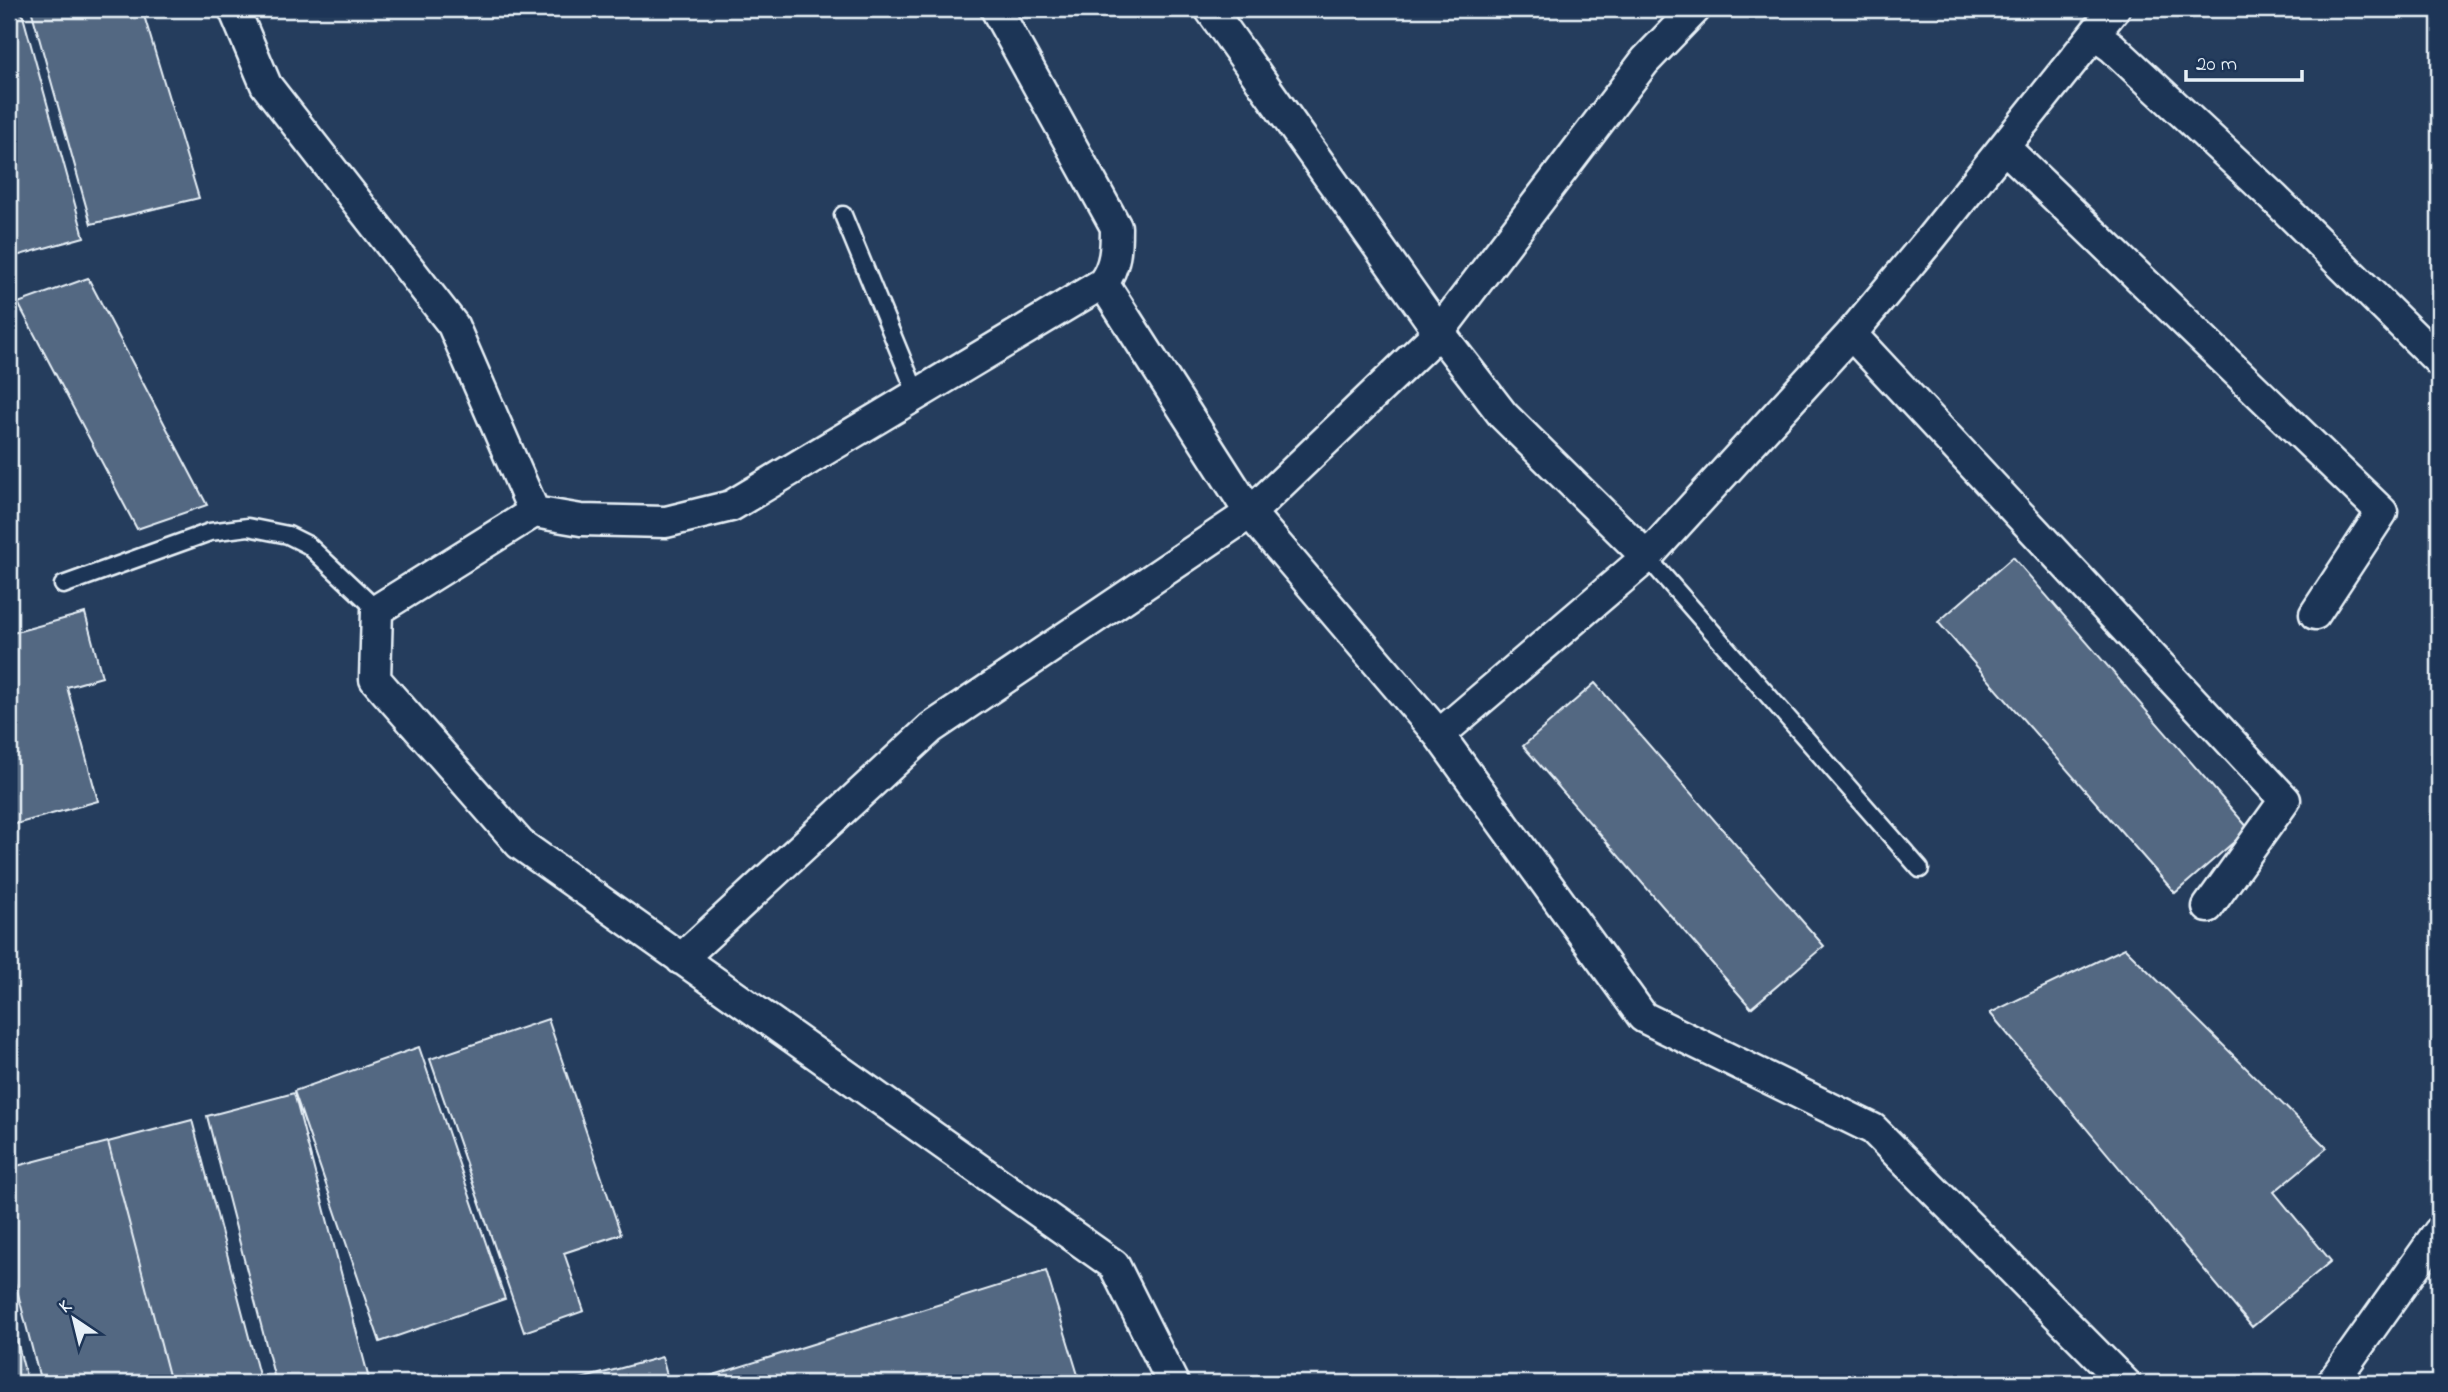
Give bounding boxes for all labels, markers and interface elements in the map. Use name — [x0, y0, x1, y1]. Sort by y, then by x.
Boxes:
scale bar — [2186, 38, 2301, 82]
text: 20 m — [2196, 50, 2237, 80]
north arrow — [38, 1284, 108, 1354]
text: K — [54, 1293, 78, 1321]

